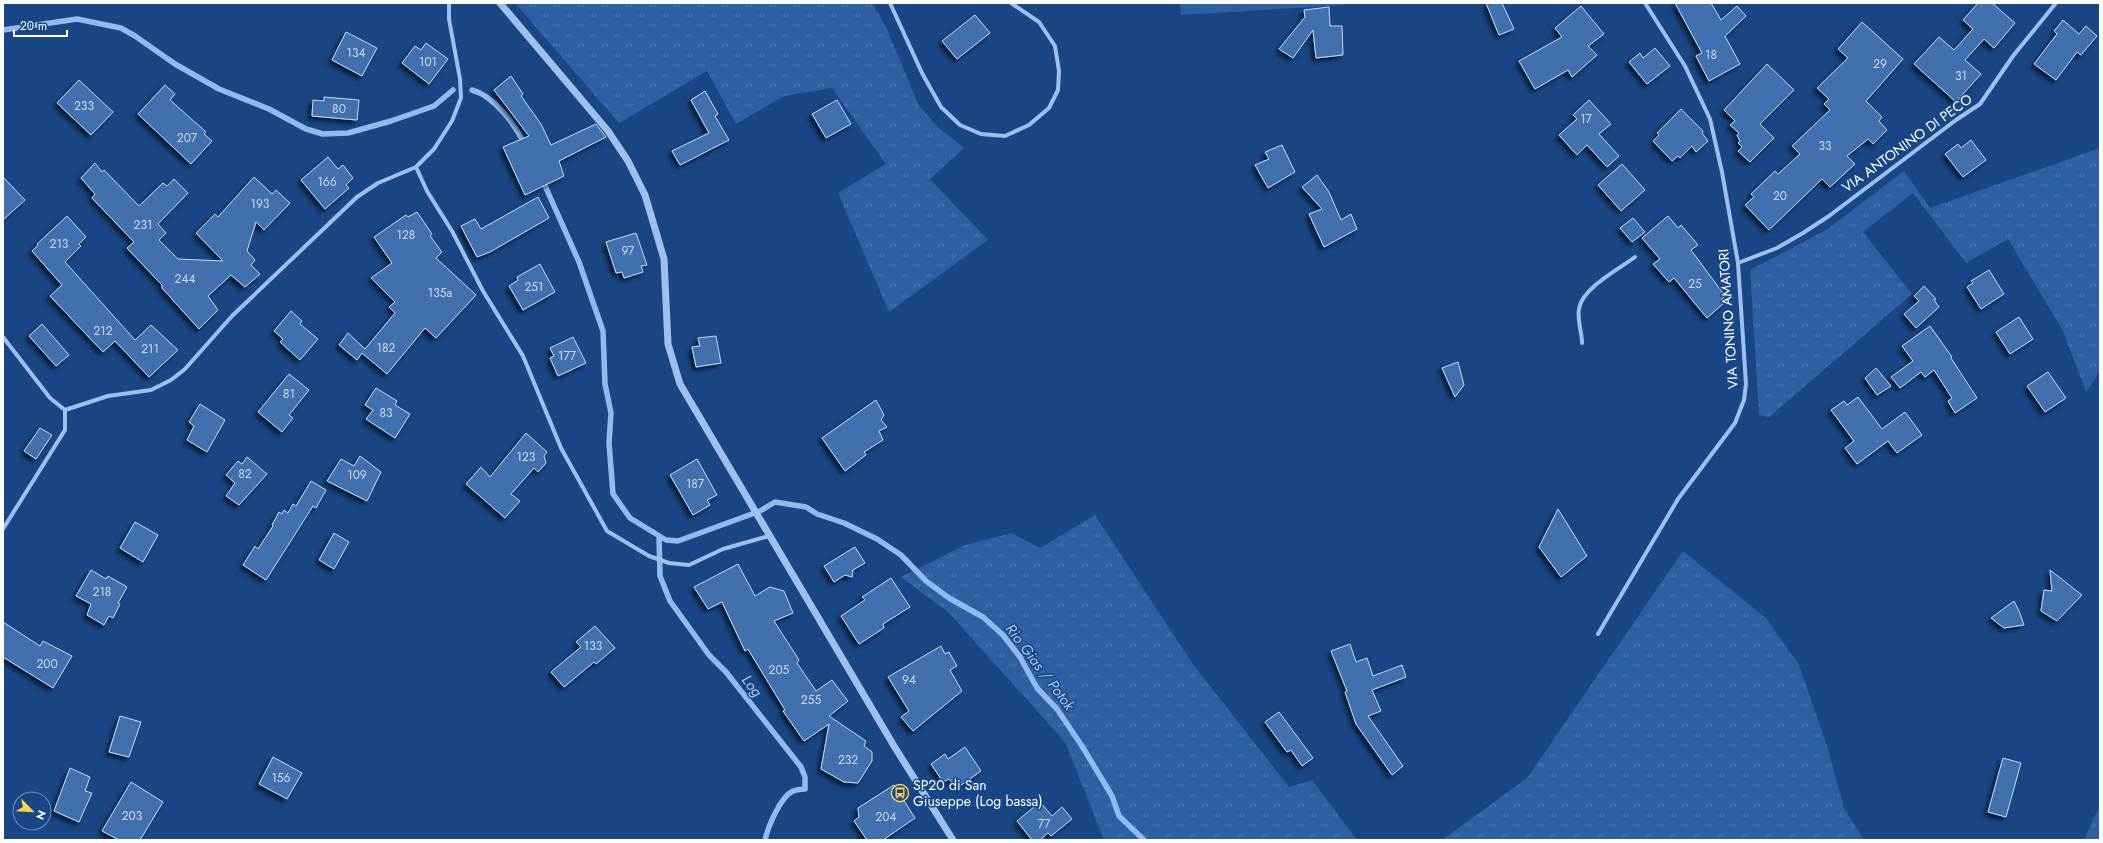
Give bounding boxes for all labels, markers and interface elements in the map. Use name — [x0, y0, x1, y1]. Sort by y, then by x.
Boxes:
scale bar — [14, 12, 67, 38]
text: 20 m — [20, 17, 47, 35]
house number: 134 — [347, 44, 365, 62]
house number: 18 — [1705, 46, 1717, 64]
house number: 101 — [419, 53, 437, 71]
house number: 29 — [1873, 55, 1887, 73]
house number: 31 — [1955, 67, 1967, 85]
street label: VIA ANTONINO DI PECO — [1838, 89, 1976, 197]
house number: 233 — [74, 97, 94, 115]
house number: 80 — [332, 100, 346, 118]
house number: 17 — [1580, 110, 1593, 128]
house number: 207 — [177, 129, 198, 147]
house number: 33 — [1818, 137, 1832, 155]
house number: 166 — [317, 173, 337, 191]
house number: 20 — [1773, 187, 1787, 205]
house number: 193 — [251, 195, 270, 213]
house number: 231 — [134, 216, 152, 234]
house number: 128 — [397, 226, 415, 244]
house number: 213 — [50, 235, 69, 253]
house number: 97 — [622, 242, 635, 260]
street label: VIA TONINO AMATORI — [1713, 248, 1743, 390]
house number: 244 — [175, 270, 195, 288]
house number: 25 — [1688, 275, 1702, 293]
house number: 251 — [525, 278, 544, 296]
house number: 135a — [428, 284, 452, 302]
house number: 212 — [93, 322, 113, 340]
house number: 182 — [377, 339, 396, 357]
house number: 211 — [141, 340, 159, 358]
house number: 177 — [558, 347, 577, 365]
house number: 81 — [283, 385, 295, 403]
house number: 83 — [379, 404, 393, 422]
house number: 123 — [517, 448, 536, 466]
house number: 82 — [238, 465, 252, 483]
house number: 109 — [347, 466, 367, 484]
house number: 187 — [686, 475, 705, 493]
house number: 218 — [93, 583, 111, 601]
water label: Rio Gias / Potok — [1000, 619, 1080, 715]
house number: 133 — [584, 637, 603, 655]
house number: 200 — [36, 655, 58, 673]
house number: 205 — [769, 661, 790, 679]
water label: Log — [736, 670, 768, 702]
house number: 94 — [902, 671, 916, 689]
house number: 255 — [801, 691, 821, 709]
house number: 232 — [838, 751, 858, 769]
house number: 156 — [271, 769, 291, 787]
place label: SP20 di San Giuseppe (Log bassa) — [913, 775, 1043, 811]
bus stop icon: SP20 di San Giuseppe (Log bassa) — [890, 783, 910, 803]
north arrow — [12, 791, 52, 831]
house number: 203 — [122, 807, 143, 825]
text: N — [32, 808, 50, 822]
house number: 204 — [875, 808, 897, 826]
house number: 77 — [1038, 815, 1051, 833]

